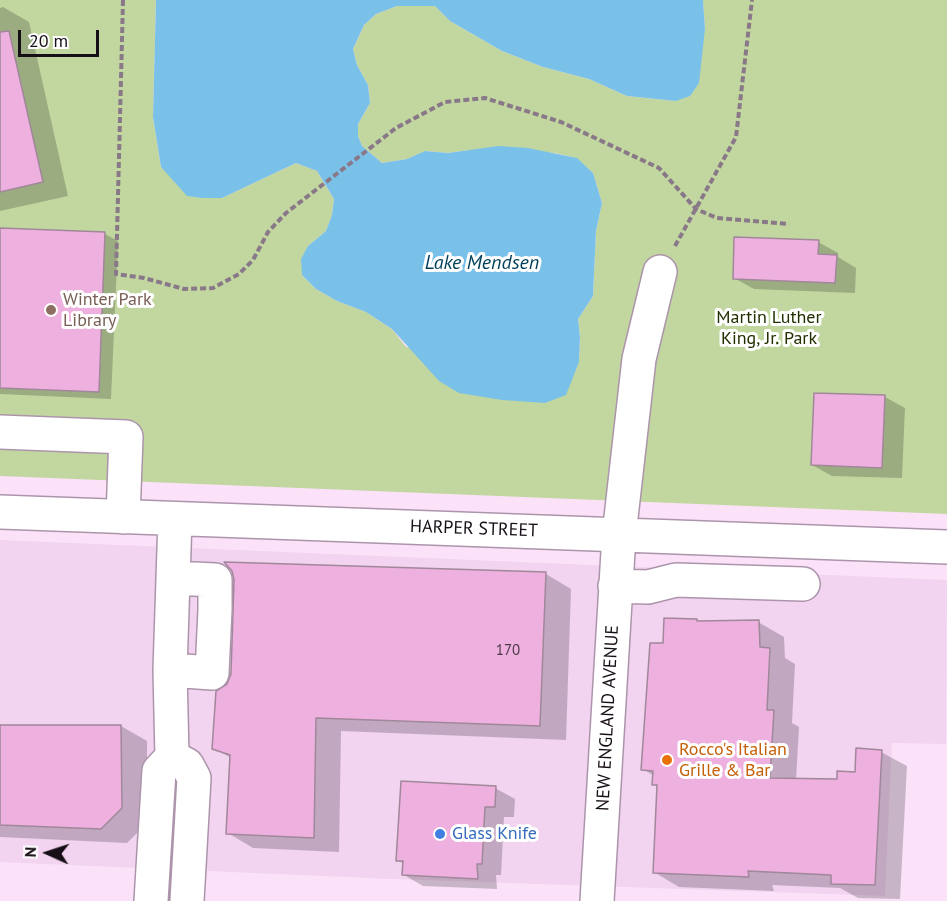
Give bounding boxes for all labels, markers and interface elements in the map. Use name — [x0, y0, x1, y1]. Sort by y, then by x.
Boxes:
scale bar — [21, 18, 102, 56]
text: 20 m — [29, 29, 68, 52]
water label: Lake Mendsen — [425, 251, 539, 275]
place label: Winter Park Library — [63, 289, 152, 332]
marker: Winter Park Library — [44, 303, 58, 317]
park label: Martin Luther King, Jr. Park — [716, 307, 822, 350]
street label: HARPER STREET — [410, 516, 538, 542]
street label: NEW ENGLAND AVENUE — [592, 625, 624, 811]
house number: 170 — [496, 642, 520, 660]
place label: Rocco's Italian Grille & Bar — [679, 739, 787, 782]
marker: Rocco's Italian Grille & Bar — [660, 753, 674, 767]
north arrow — [18, 823, 78, 883]
place label: Glass Knife — [452, 823, 537, 845]
marker: Glass Knife — [433, 827, 447, 841]
text: N — [20, 846, 40, 858]

